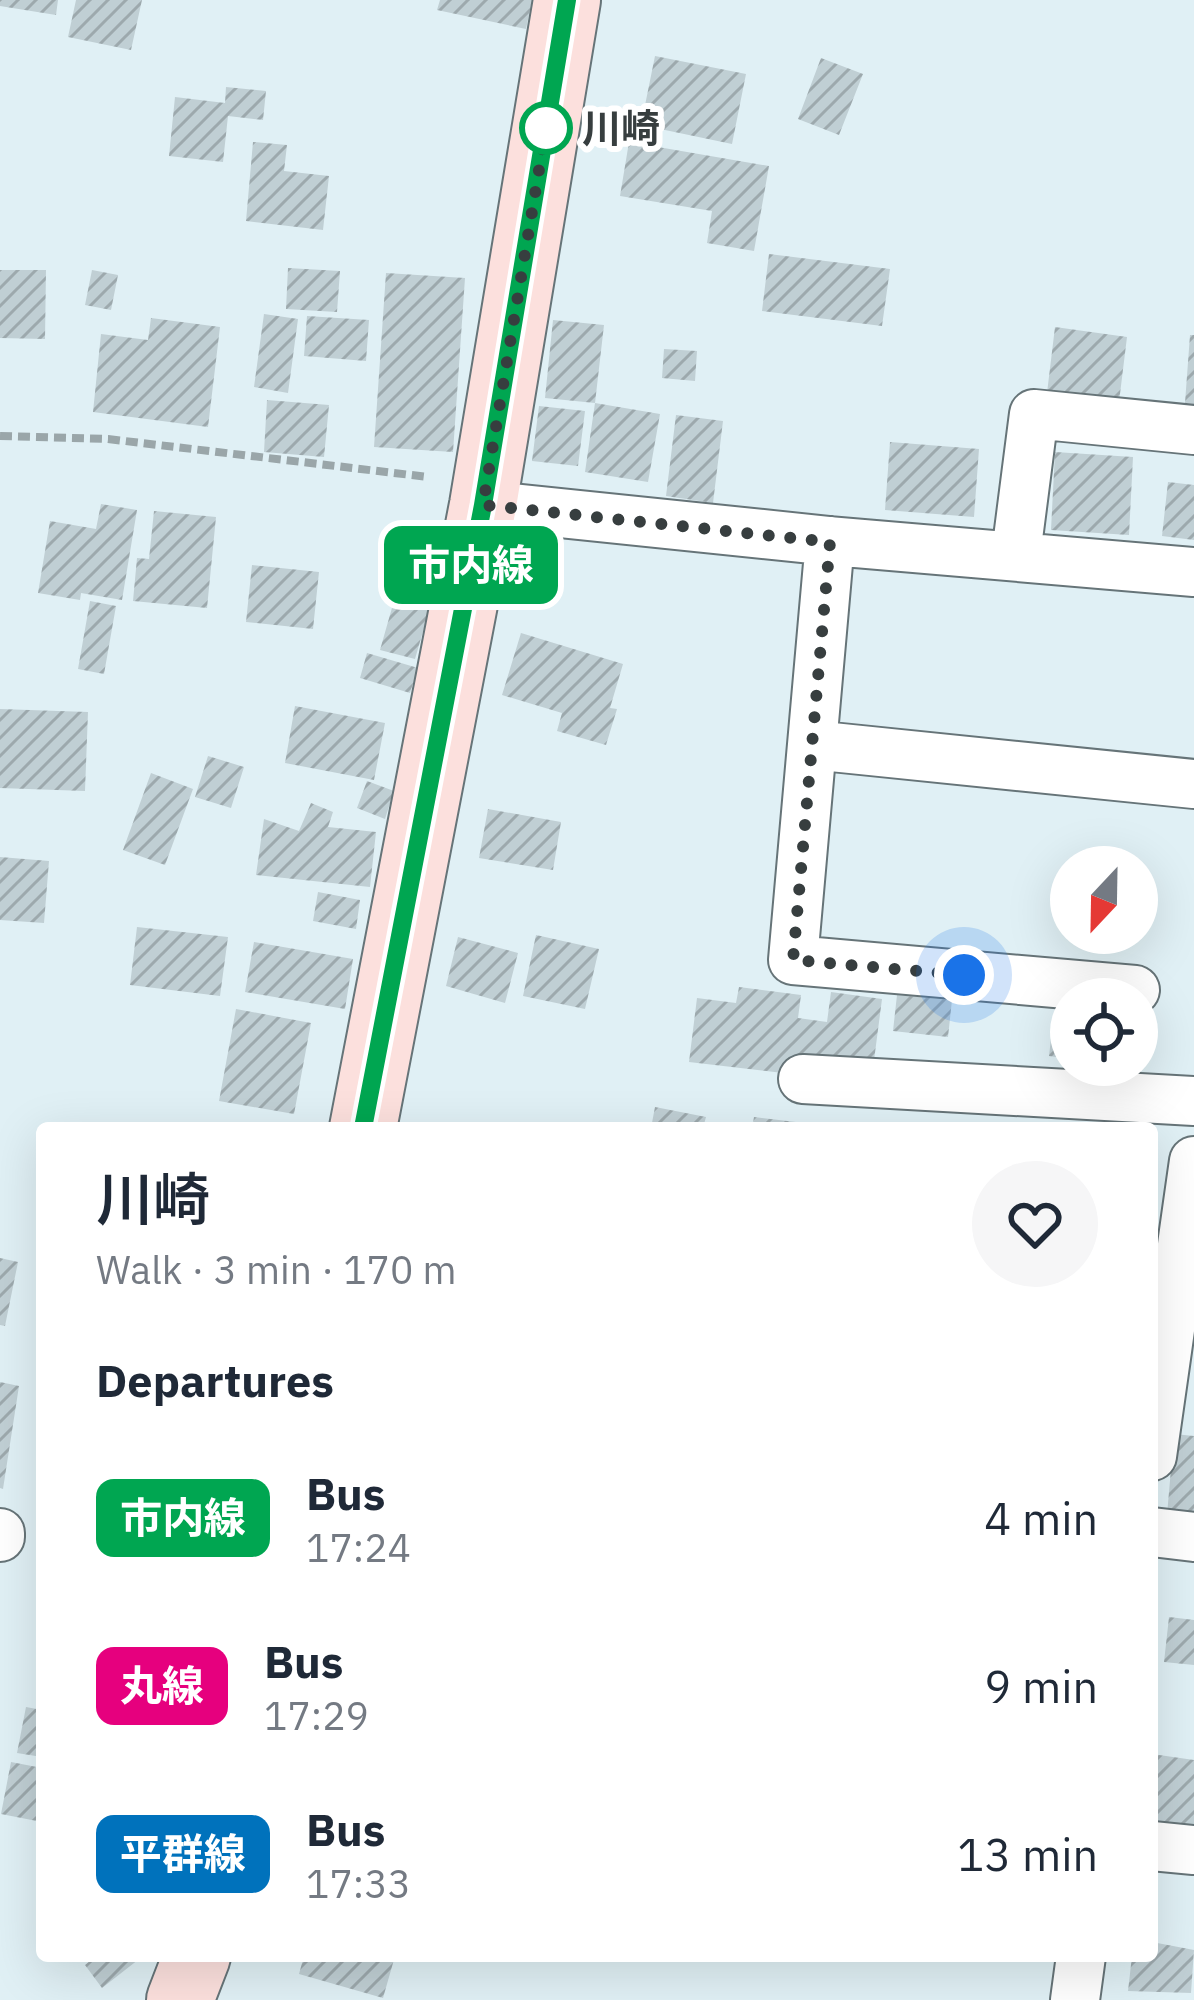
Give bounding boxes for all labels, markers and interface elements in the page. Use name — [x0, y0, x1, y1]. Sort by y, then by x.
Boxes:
place label: 川崎 — [582, 102, 660, 153]
marker: 川崎 — [521, 103, 571, 153]
line badge: 市内線 — [402, 526, 540, 604]
text: 市内線 — [408, 537, 534, 592]
north arrow — [1050, 846, 1158, 954]
map controls — [1050, 846, 1158, 1086]
your location — [934, 945, 994, 1005]
button: locate — [1050, 978, 1158, 1086]
button: heart — [972, 1161, 1098, 1287]
text: 川崎 — [96, 1162, 210, 1236]
text: Walk · 3 min · 170 m — [96, 1244, 457, 1295]
text: Departures — [96, 1351, 334, 1409]
text: Bus — [306, 1464, 386, 1522]
text: 4 min — [984, 1489, 1098, 1547]
text: 市内線 — [120, 1490, 246, 1545]
text: 17:24 — [306, 1522, 411, 1573]
text: Bus — [264, 1632, 344, 1690]
text: 9 min — [984, 1657, 1098, 1715]
text: 丸線 — [120, 1658, 204, 1713]
text: 17:29 — [264, 1690, 369, 1741]
text: Bus — [306, 1800, 386, 1858]
text: 13 min — [957, 1825, 1098, 1883]
text: 平群線 — [120, 1826, 246, 1881]
text: 17:33 — [306, 1858, 411, 1909]

